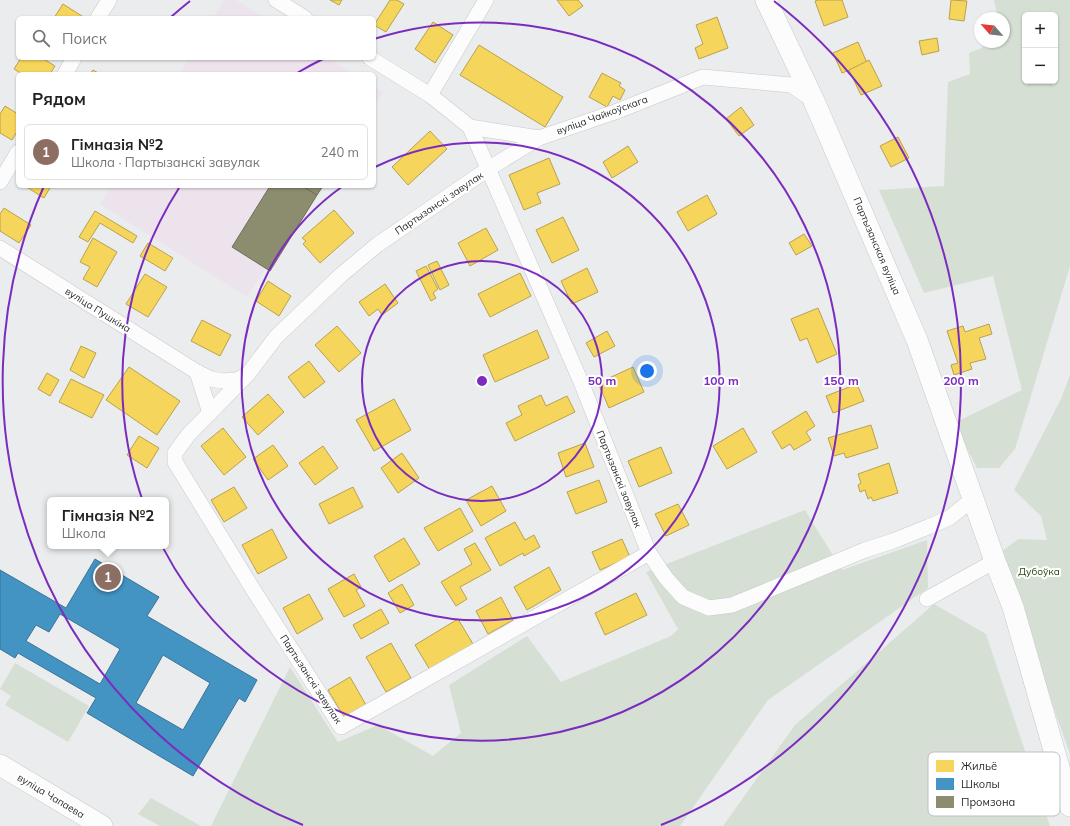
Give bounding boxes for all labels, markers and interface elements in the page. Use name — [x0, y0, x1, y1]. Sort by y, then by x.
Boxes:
north arrow — [974, 12, 1010, 48]
map controls — [1022, 12, 1058, 84]
button: + — [1022, 12, 1058, 48]
search box — [16, 16, 376, 60]
icon: search — [30, 27, 52, 49]
text: Поиск — [62, 29, 107, 48]
button: − — [1022, 48, 1058, 84]
text: Рядом — [32, 88, 86, 109]
street label: вуліца Чайкоўскага — [554, 92, 650, 138]
text: Гімназія №2 — [71, 135, 163, 154]
text: 1 — [42, 144, 50, 160]
text: 240 m — [321, 144, 359, 160]
text: Школа · Партызанскі завулак — [71, 154, 260, 170]
street label: Партызанскі завулак — [392, 168, 486, 237]
street label: Партызанская вуліца — [851, 195, 903, 297]
street label: вуліца Пушкіна — [63, 285, 133, 335]
your location — [637, 361, 657, 381]
text: 50 m — [588, 373, 616, 388]
text: 100 m — [703, 373, 739, 388]
text: 150 m — [823, 373, 859, 388]
text: 200 m — [943, 373, 979, 388]
centre of rings — [475, 374, 489, 388]
street label: Партызанскі завулак — [594, 428, 645, 530]
popup — [47, 497, 169, 549]
text: Гімназія №2 — [62, 506, 154, 525]
text: Школа — [62, 525, 106, 541]
pin: 1 — [95, 562, 121, 592]
park label: Дубоўка — [1018, 565, 1060, 578]
street label: Партызанскі завулак — [277, 632, 345, 727]
legend — [928, 752, 1060, 816]
text: Жильё — [961, 759, 997, 773]
street label: вуліца Чапаева — [15, 771, 87, 821]
text: Школы — [961, 777, 1000, 791]
text: Промзона — [961, 795, 1015, 809]

